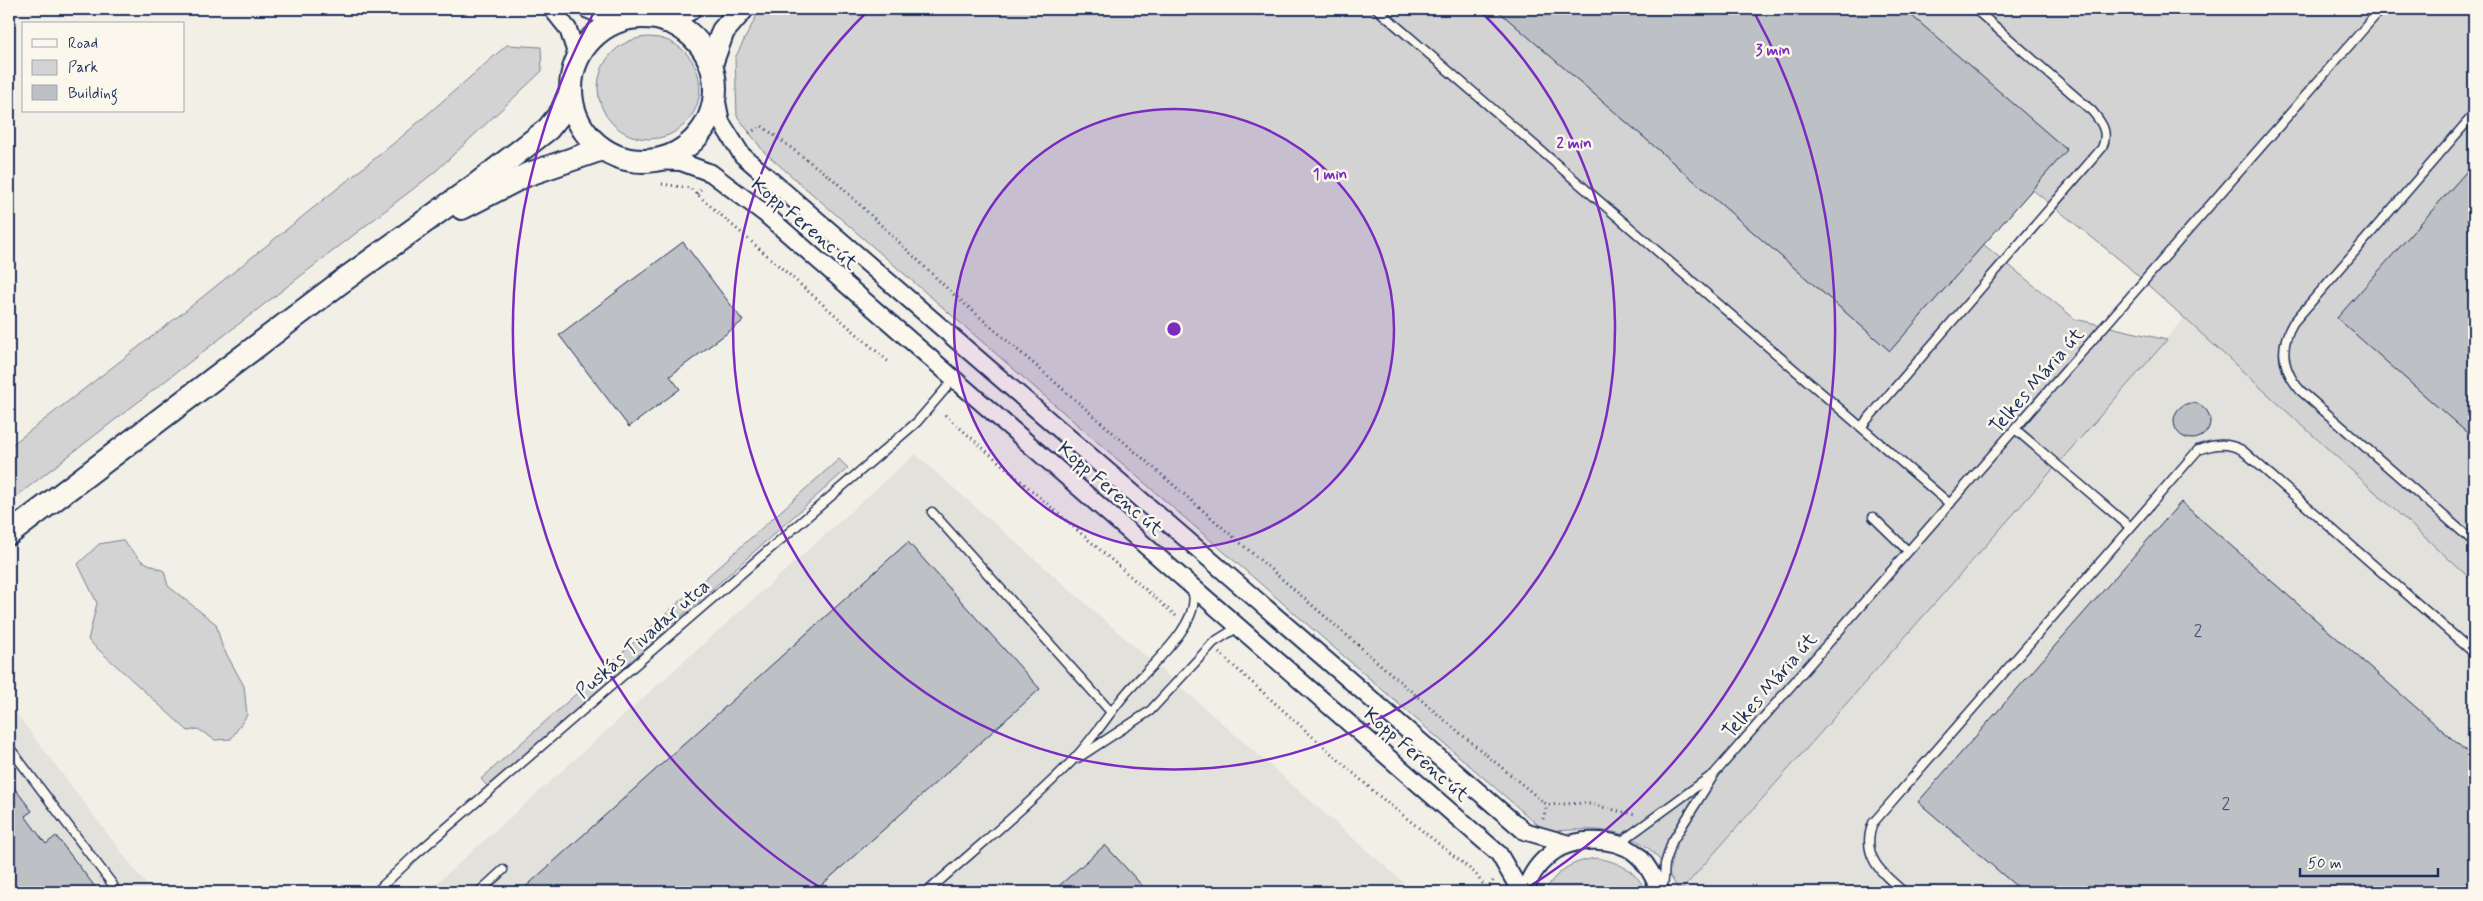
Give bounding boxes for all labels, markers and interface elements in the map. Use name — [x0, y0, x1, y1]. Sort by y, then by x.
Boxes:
legend — [22, 22, 185, 112]
text: Road — [68, 34, 98, 54]
text: 3 min — [1756, 41, 1790, 61]
text: Park — [68, 58, 98, 78]
text: Building — [68, 84, 118, 105]
text: 2 min — [1556, 134, 1592, 154]
text: 1 min — [1313, 165, 1347, 185]
street label: Kopp Ferenc út — [745, 171, 863, 277]
centre of rings — [1165, 320, 1183, 338]
street label: Telkes Mária út — [1984, 322, 2091, 440]
street label: Kopp Ferenc út — [1051, 436, 1169, 543]
street label: Puskás Tivadar utca — [570, 573, 716, 705]
house number: 2 — [2194, 619, 2203, 643]
street label: Telkes Mária út — [1717, 627, 1824, 745]
street label: Kopp Ferenc út — [1357, 702, 1475, 809]
house number: 2 — [2222, 792, 2231, 816]
scale bar — [2300, 846, 2438, 878]
text: 50 m — [2308, 854, 2342, 874]

